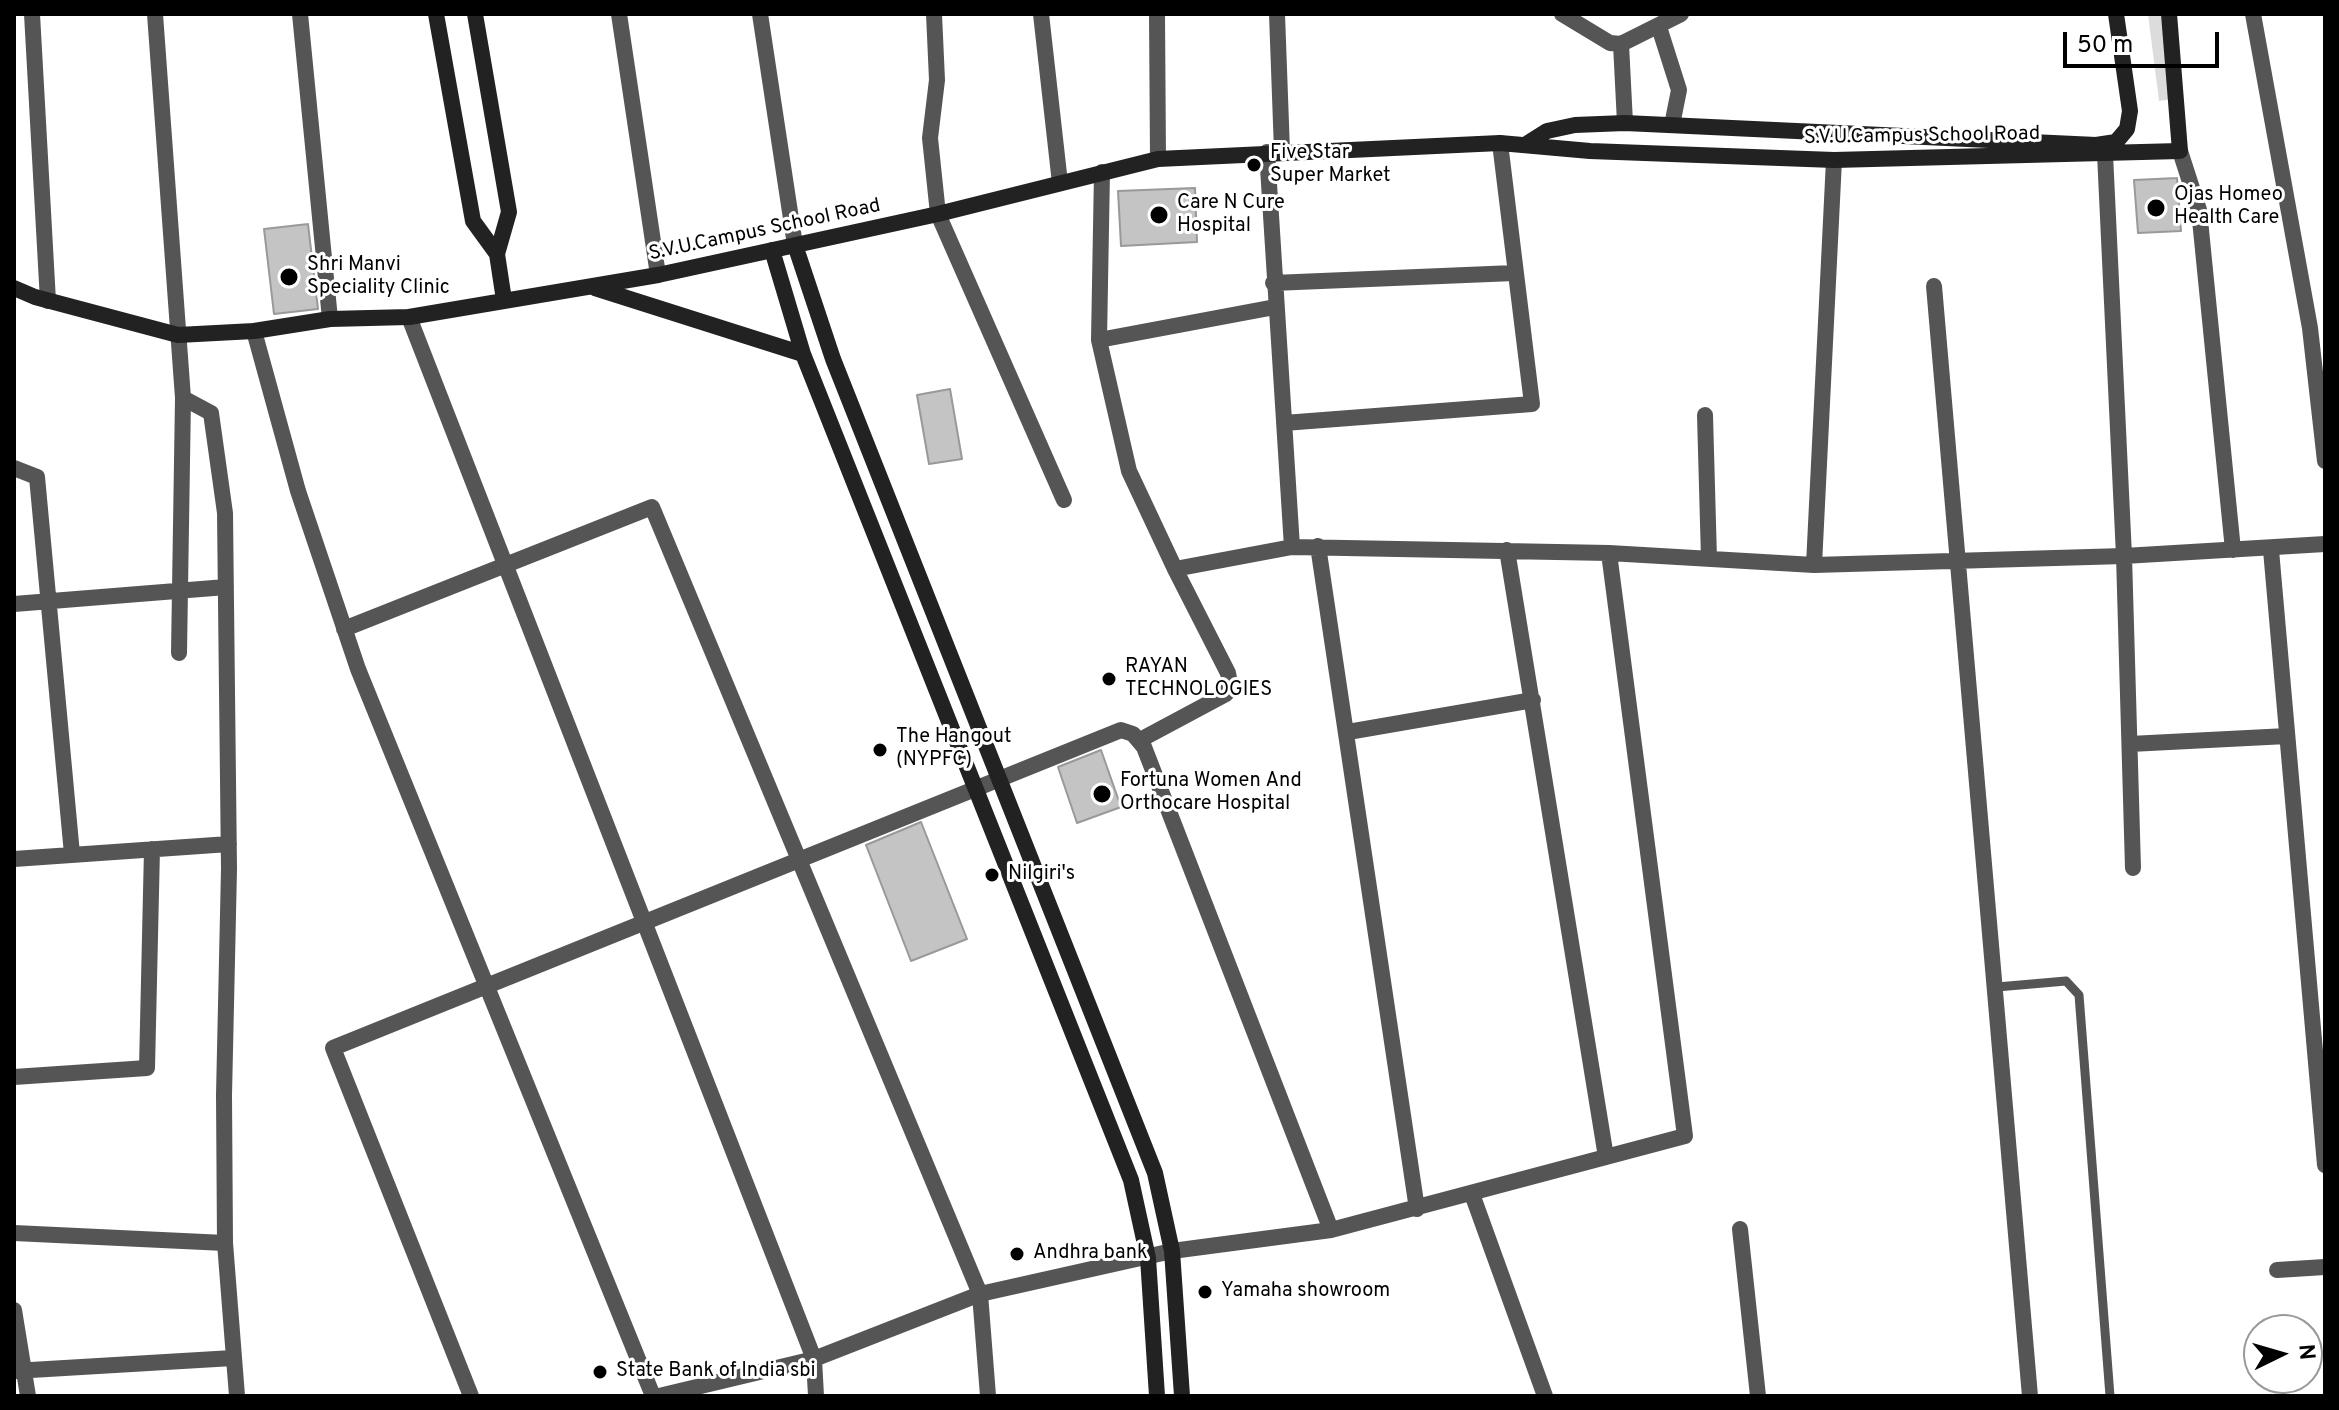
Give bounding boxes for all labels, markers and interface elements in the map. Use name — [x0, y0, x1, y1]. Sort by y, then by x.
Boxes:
scale bar — [2067, 16, 2223, 66]
text: 50 m — [2077, 31, 2133, 61]
street label: S.V.U.Campus School Road — [1804, 123, 2040, 151]
place label: Five Star Super Market — [1270, 142, 1391, 189]
marker: Five Star Super Market — [1245, 156, 1263, 174]
place label: Ojas Homeo Health Care — [2174, 184, 2283, 231]
place label: Care N Cure Hospital — [1177, 192, 1285, 239]
street label: S.V.U.Campus School Road — [647, 195, 883, 267]
marker: Ojas Homeo Health Care — [2145, 197, 2167, 219]
marker: Care N Cure Hospital — [1148, 204, 1170, 226]
place label: Shri Manvi Speciality Clinic — [307, 254, 450, 301]
marker: Shri Manvi Speciality Clinic — [278, 266, 300, 288]
place label: RAYAN TECHNOLOGIES — [1125, 656, 1272, 703]
marker: RAYAN TECHNOLOGIES — [1100, 670, 1118, 688]
place label: The Hangout (NYPFC) — [896, 726, 1012, 773]
marker: The Hangout (NYPFC) — [871, 741, 889, 759]
place label: Fortuna Women And Orthocare Hospital — [1120, 770, 1302, 817]
marker: Fortuna Women And Orthocare Hospital — [1091, 783, 1113, 805]
place label: Nilgiri's — [1008, 863, 1075, 887]
marker: Nilgiri's — [983, 866, 1001, 884]
place label: Andhra bank — [1033, 1242, 1148, 1266]
marker: Andhra bank — [1008, 1245, 1026, 1263]
place label: Yamaha showroom — [1221, 1280, 1390, 1304]
marker: Yamaha showroom — [1196, 1283, 1214, 1301]
north arrow — [2243, 1314, 2323, 1394]
text: N — [2291, 1343, 2320, 1361]
place label: State Bank of India sbi — [616, 1360, 816, 1384]
marker: State Bank of India sbi — [591, 1363, 609, 1381]

